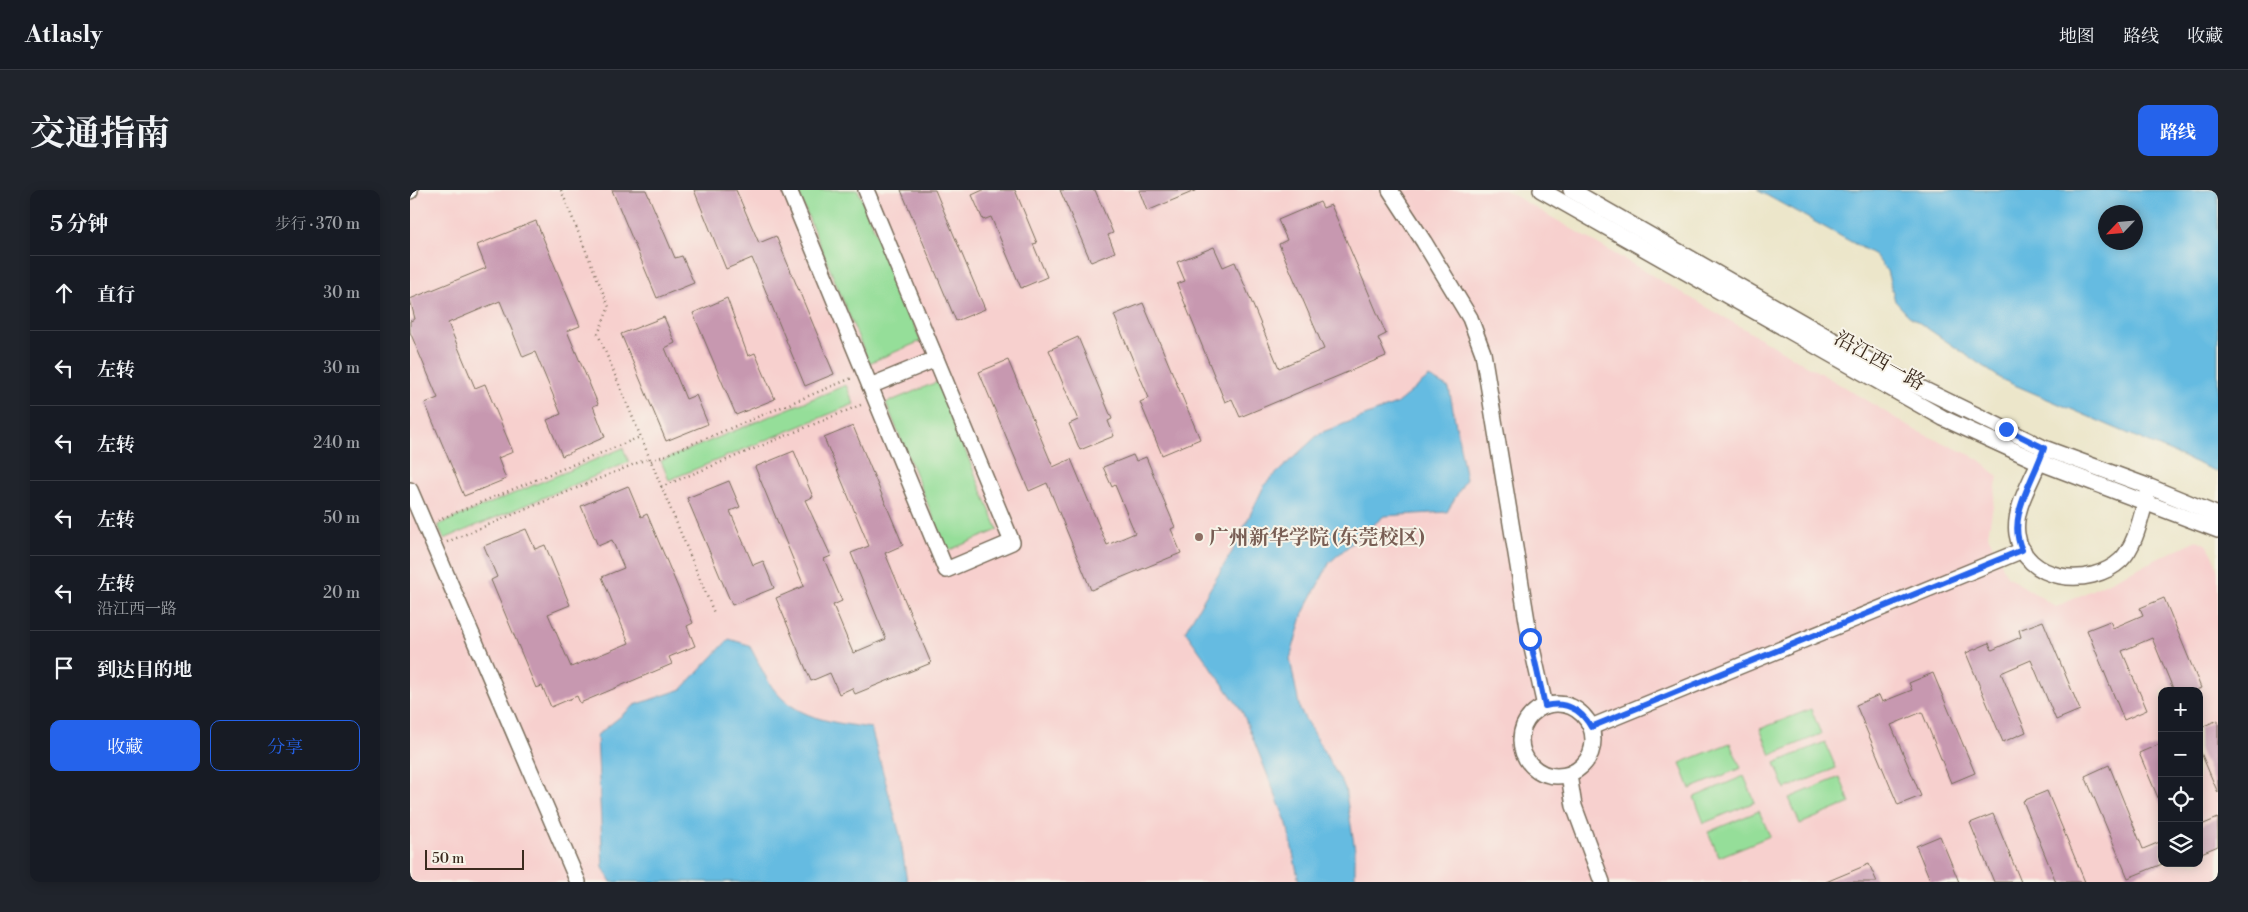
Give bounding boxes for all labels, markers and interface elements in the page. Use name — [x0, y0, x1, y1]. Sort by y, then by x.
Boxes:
text: Atlasly — [25, 20, 102, 50]
text: 地图 — [2059, 25, 2095, 48]
text: 路线 — [2123, 25, 2159, 48]
text: 收藏 — [2187, 25, 2223, 48]
button: 路线 — [2138, 105, 2218, 156]
text: 交通指南 — [30, 113, 170, 156]
north arrow — [2098, 205, 2143, 250]
text: 5 分钟 — [50, 212, 108, 238]
text: 步行 · 370 m — [275, 214, 360, 234]
icon: ahead — [50, 279, 78, 307]
text: 直行 — [97, 283, 135, 307]
text: 30 m — [323, 283, 360, 303]
street label: 沿江西一路 — [1829, 326, 1929, 396]
icon: left — [50, 354, 78, 382]
text: 左转 — [97, 358, 135, 382]
text: 30 m — [323, 358, 360, 378]
route end — [1995, 418, 2018, 441]
icon: left — [50, 429, 78, 457]
text: 左转 — [97, 433, 135, 457]
text: 240 m — [313, 433, 360, 453]
icon: left — [50, 504, 78, 532]
text: 左转 — [97, 508, 135, 532]
text: 50 m — [323, 508, 360, 528]
place label: 广州新华学院 (东莞校区) — [1209, 526, 1425, 551]
marker: 广州新华学院 (东莞校区) — [1193, 531, 1205, 543]
text: 左转 — [97, 572, 135, 596]
icon: left — [50, 579, 78, 607]
text: 20 m — [323, 583, 360, 603]
text: 沿江西一路 — [97, 599, 177, 619]
route start — [1519, 628, 1542, 651]
icon: arrive — [50, 654, 78, 682]
text: 到达目的地 — [97, 658, 192, 682]
map controls — [2158, 687, 2203, 867]
button: + — [2158, 687, 2203, 732]
button: 收藏 — [50, 720, 200, 771]
button: 分享 — [210, 720, 360, 771]
button: − — [2158, 732, 2203, 777]
button: locate — [2158, 777, 2203, 822]
button: layers — [2158, 822, 2203, 867]
scale bar — [425, 847, 524, 870]
text: 50 m — [432, 850, 464, 868]

